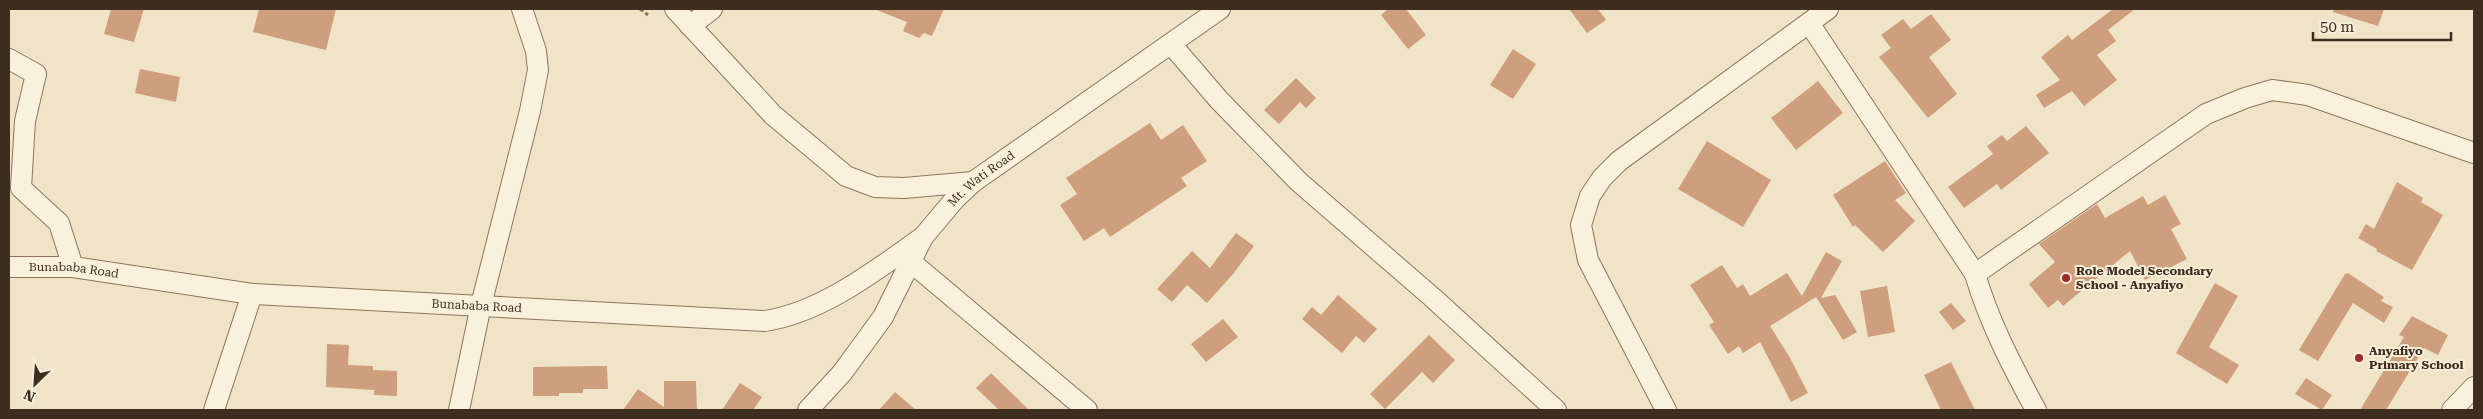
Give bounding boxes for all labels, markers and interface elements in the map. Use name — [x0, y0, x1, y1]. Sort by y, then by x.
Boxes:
scale bar — [2313, 10, 2450, 42]
text: 50 m — [2320, 18, 2355, 36]
street label: Mt. Wati Road — [945, 148, 1017, 209]
street label: Bunababa Road — [29, 260, 120, 281]
place label: Role Model Secondary School - Anyafiyo — [2076, 264, 2214, 292]
marker: Role Model Secondary School - Anyafiyo — [2060, 272, 2072, 284]
street label: Bunababa Road — [431, 296, 523, 315]
place label: Anyafiyo Primary School — [2369, 344, 2464, 372]
marker: Anyafiyo Primary School — [2353, 352, 2365, 364]
north arrow — [10, 359, 60, 409]
text: N — [21, 386, 38, 405]

